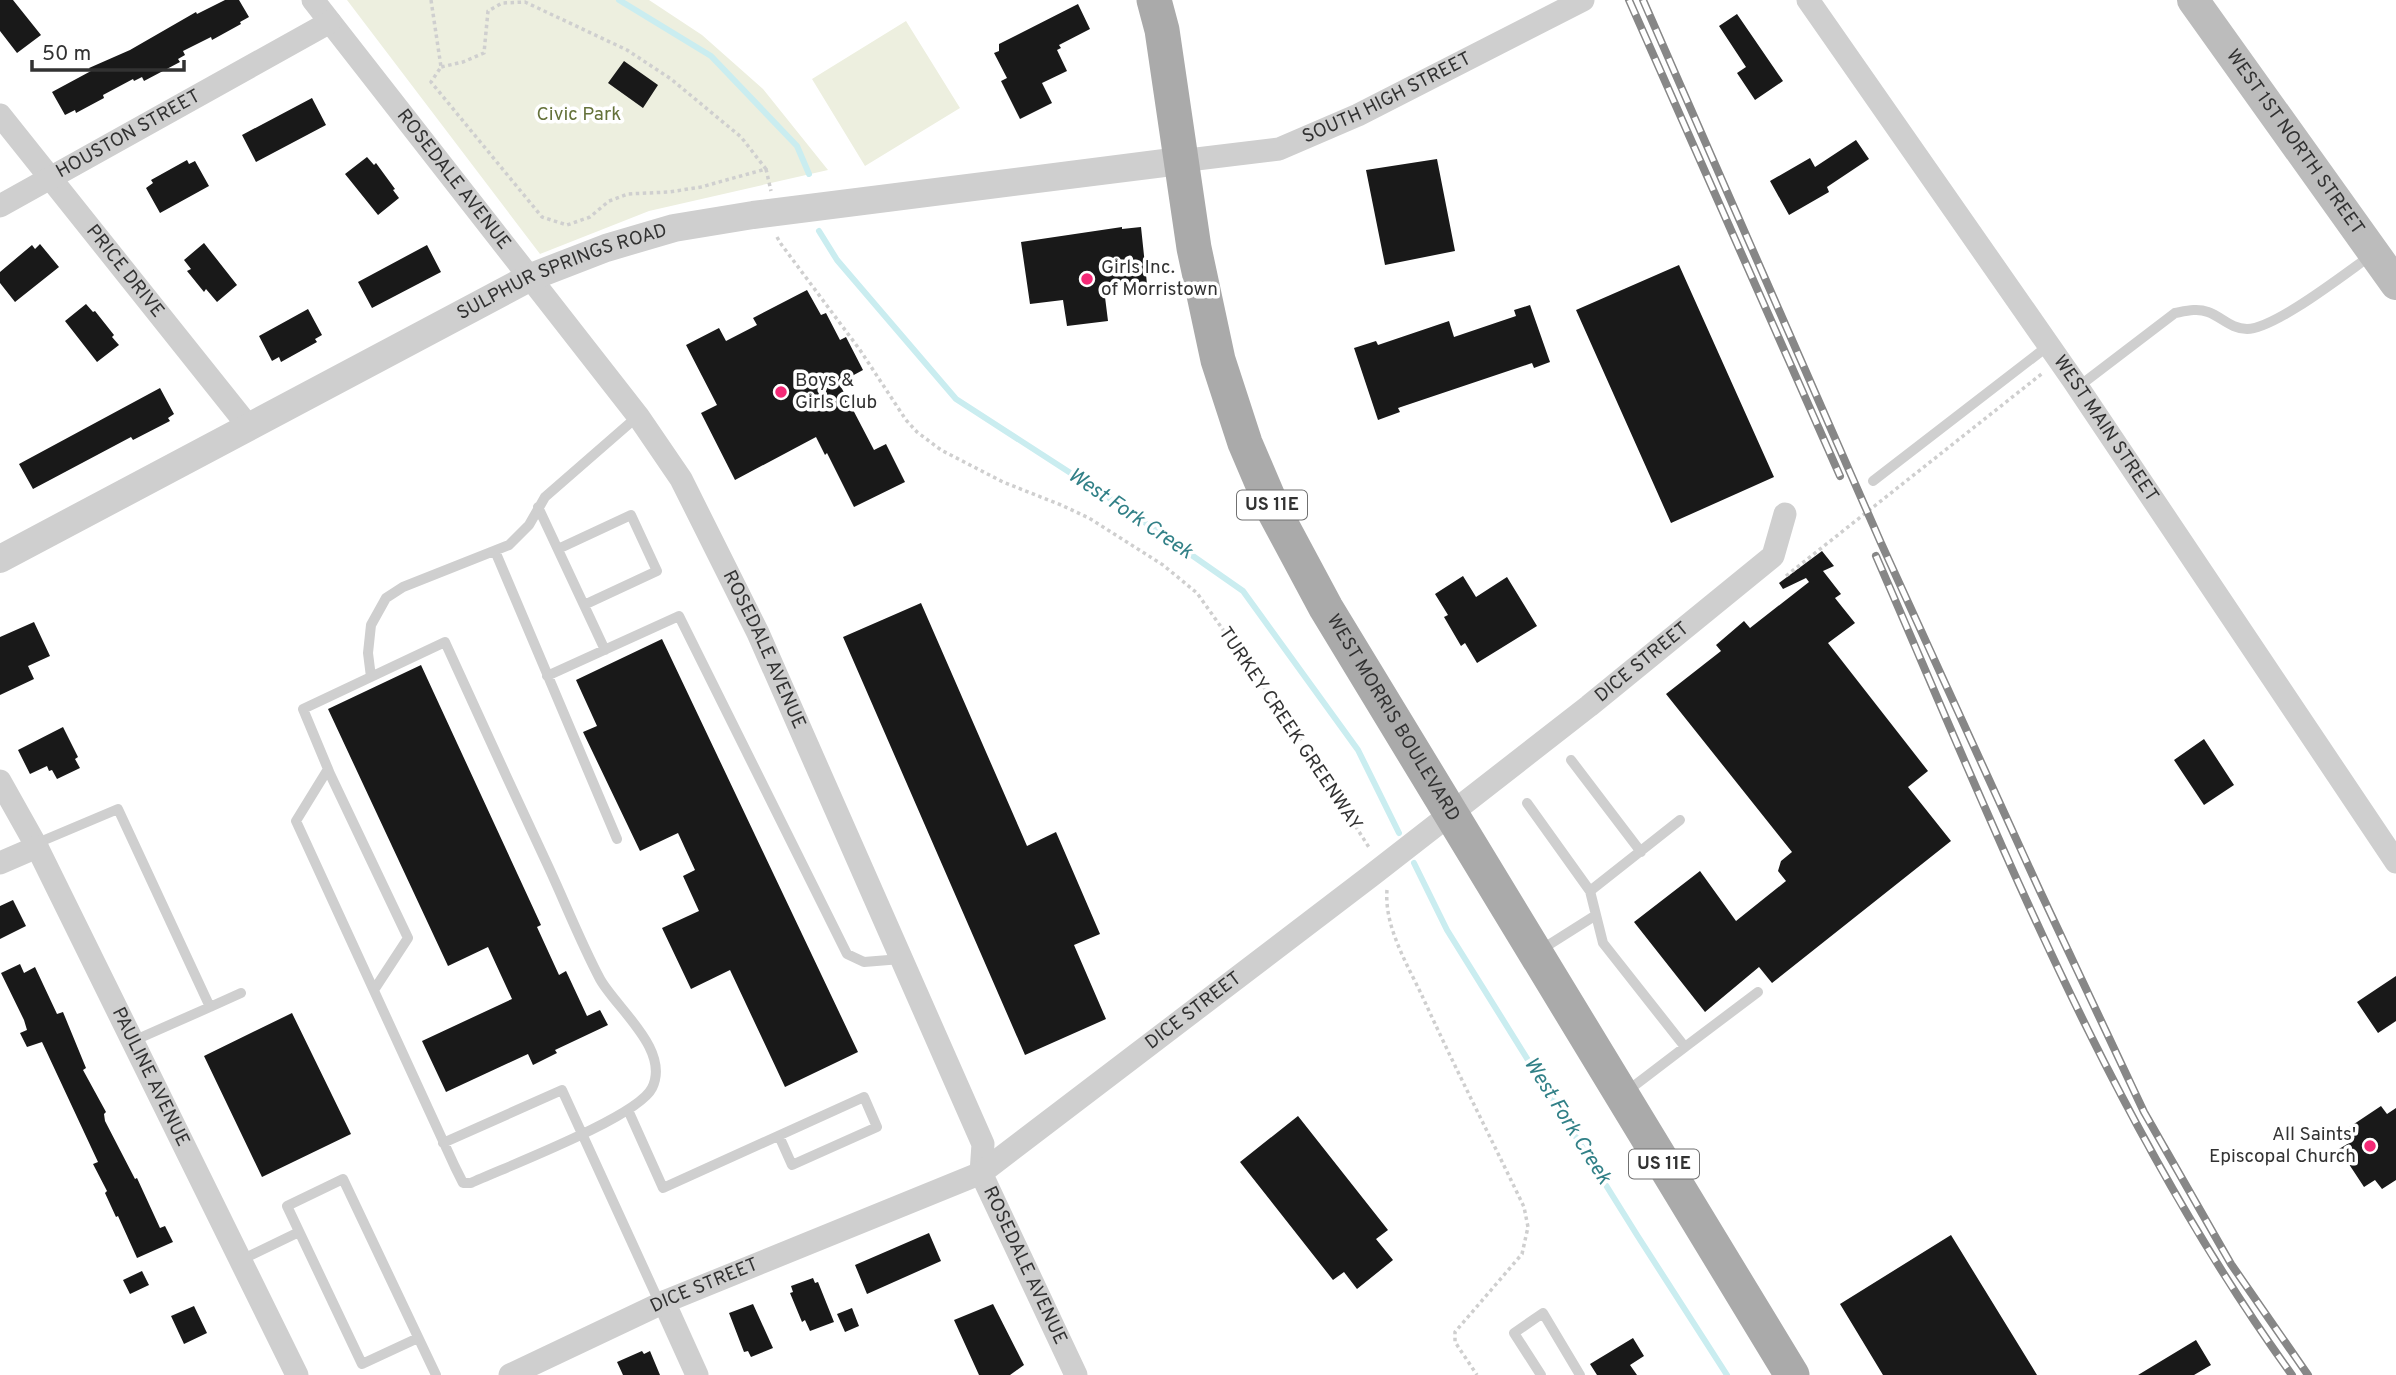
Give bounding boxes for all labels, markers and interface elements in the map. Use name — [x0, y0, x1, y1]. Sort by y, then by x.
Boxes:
scale bar — [32, 28, 184, 72]
text: 50 m — [42, 41, 91, 68]
street label: WEST 1ST NORTH STREET — [2220, 45, 2369, 240]
street label: SOUTH HIGH STREET — [1299, 47, 1475, 149]
street label: HOUSTON STREET — [52, 85, 205, 184]
park label: Civic Park — [537, 103, 621, 127]
street label: ROSEDALE AVENUE — [391, 105, 516, 255]
street label: SULPHUR SPRINGS ROAD — [453, 219, 670, 326]
street label: PRICE DRIVE — [80, 220, 169, 323]
place label: Girls Inc. of Morristown — [1101, 256, 1218, 302]
marker: Girls Inc. of Morristown — [1079, 271, 1095, 287]
street label: WEST MAIN STREET — [2048, 351, 2163, 507]
place label: Boys & Girls Club — [795, 369, 877, 415]
marker: Boys & Girls Club — [773, 384, 789, 400]
water label: West Fork Creek — [1062, 462, 1198, 566]
road number: US 11E — [1237, 490, 1307, 520]
street label: ROSEDALE AVENUE — [717, 567, 811, 733]
street label: WEST MORRIS BOULEVARD — [1321, 610, 1465, 826]
street label: DICE STREET — [1590, 617, 1694, 708]
street label: TURKEY CREEK GREENWAY — [1213, 623, 1367, 835]
street label: DICE STREET — [1141, 967, 1246, 1055]
street label: PAULINE AVENUE — [106, 1003, 195, 1151]
water label: West Fork Creek — [1517, 1052, 1617, 1190]
place label: All Saints' Episcopal Church — [2209, 1123, 2356, 1169]
marker: All Saints' Episcopal Church — [2362, 1138, 2378, 1154]
road number: US 11E — [1629, 1149, 1699, 1178]
street label: ROSEDALE AVENUE — [977, 1183, 1072, 1348]
street label: DICE STREET — [646, 1253, 762, 1319]

